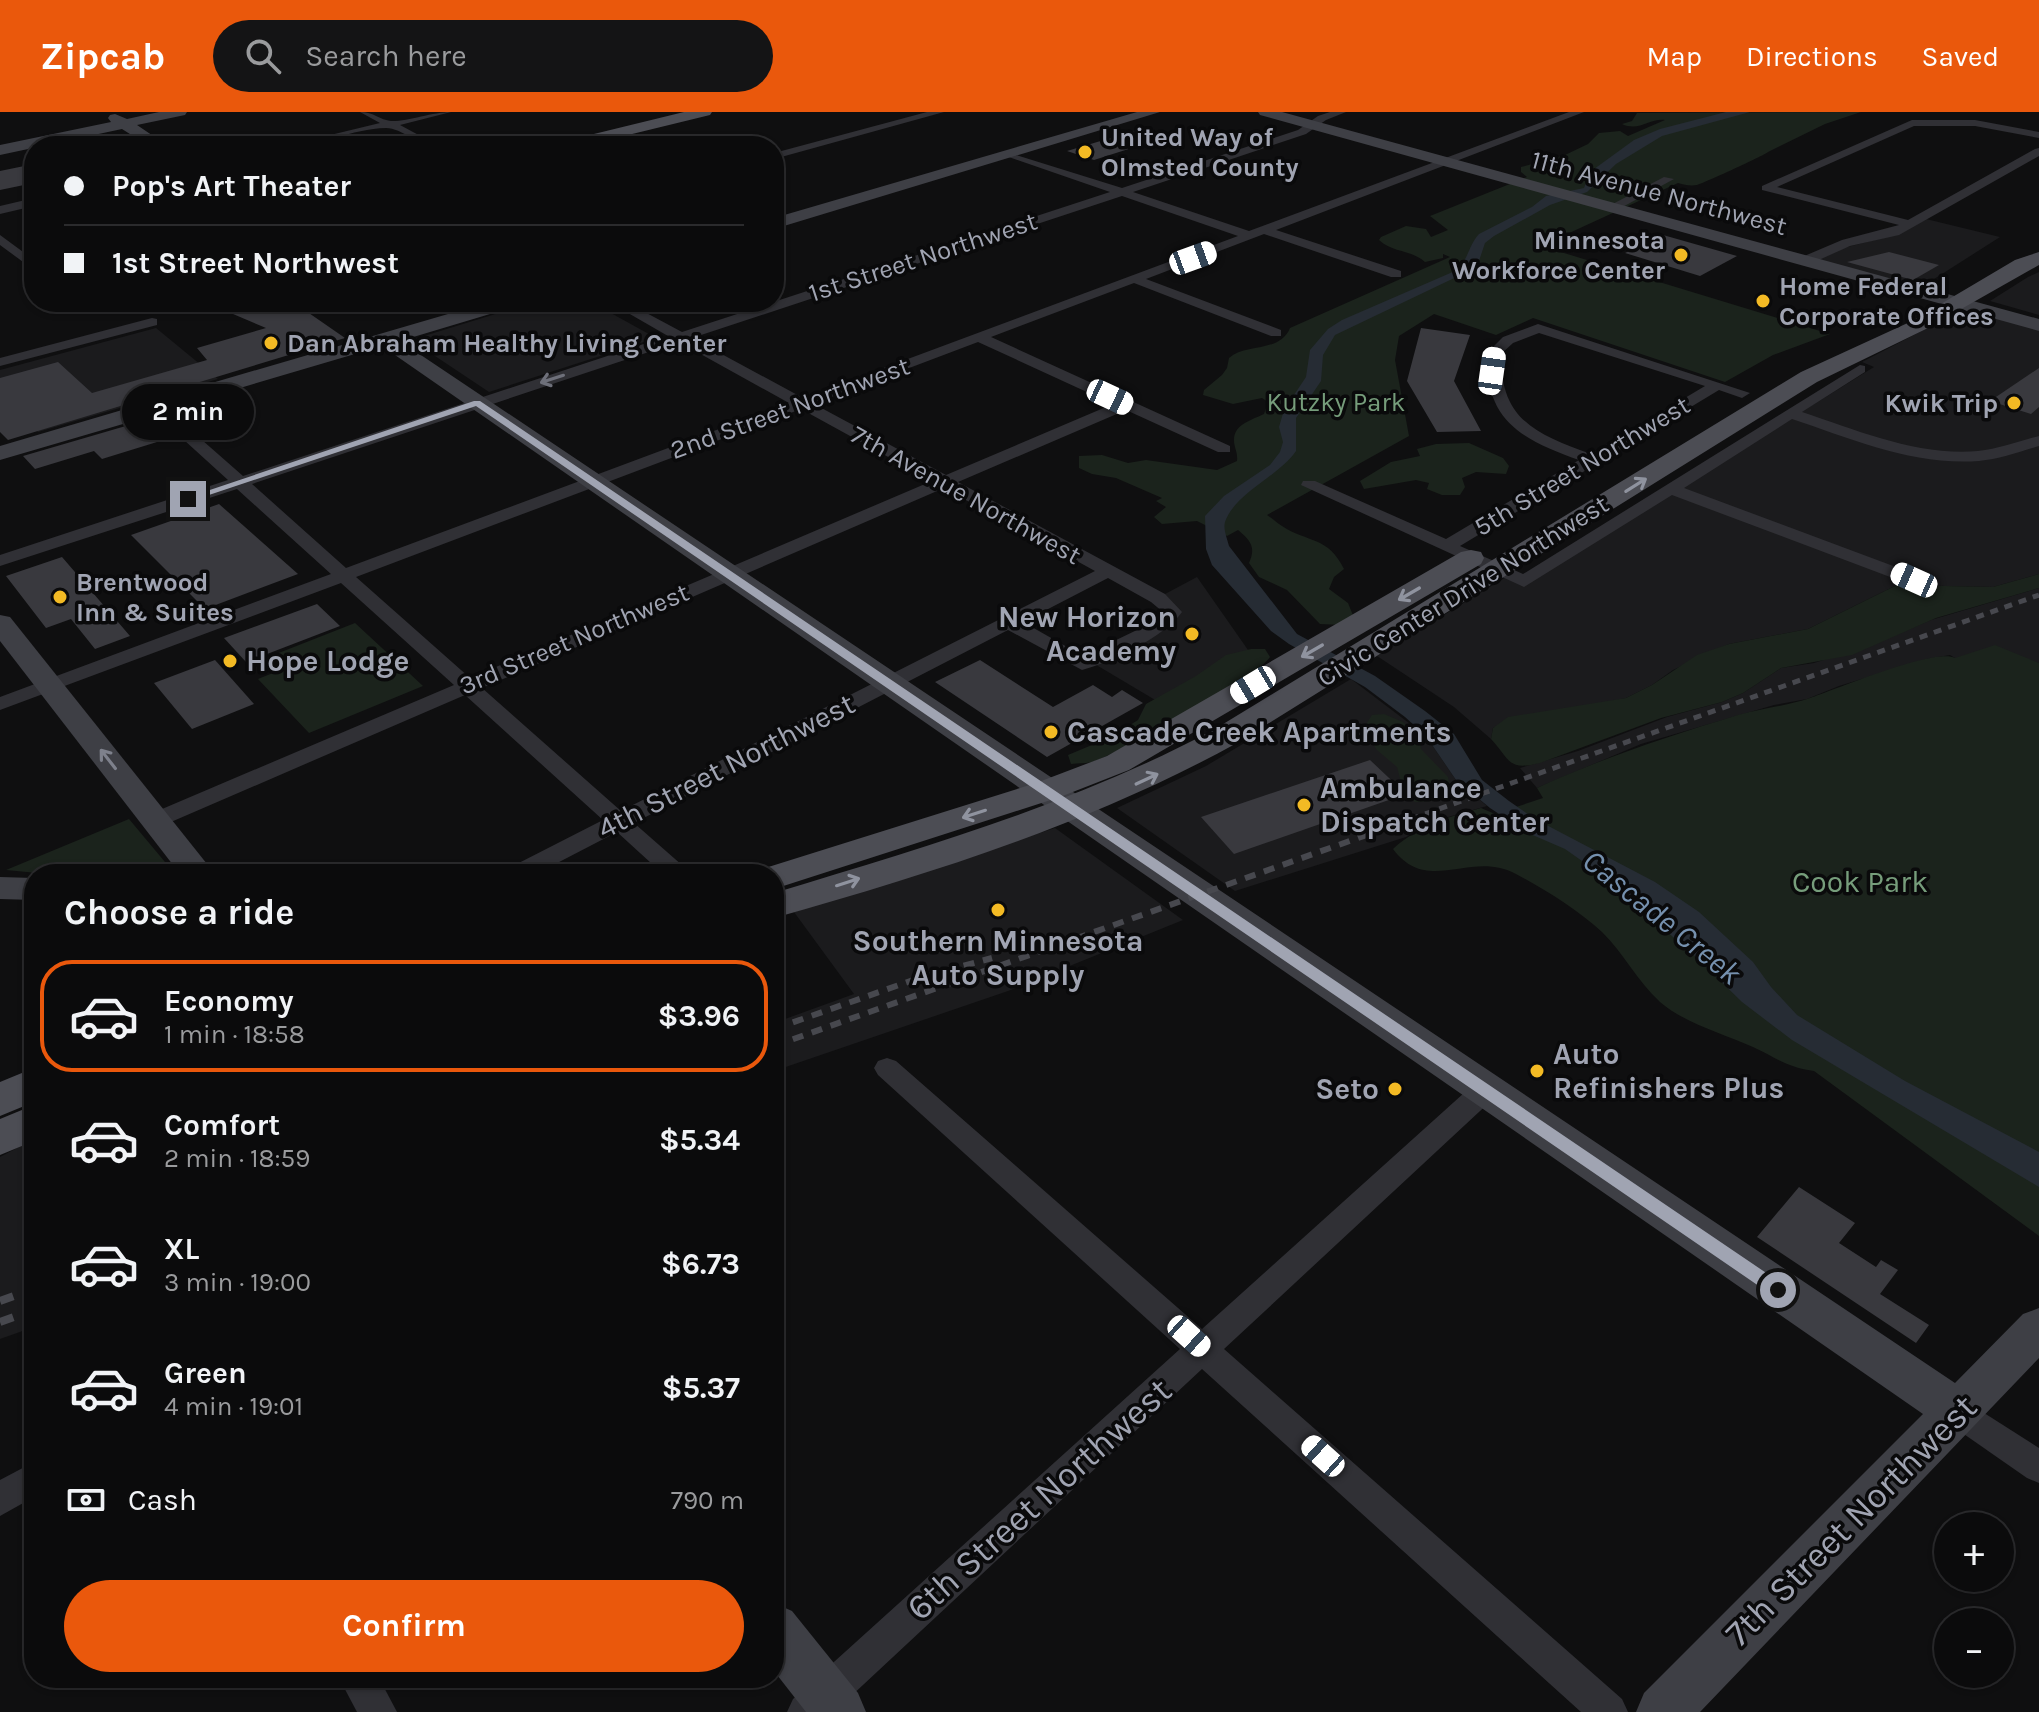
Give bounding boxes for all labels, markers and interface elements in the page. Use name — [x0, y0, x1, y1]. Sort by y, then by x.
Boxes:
search box — [213, 20, 773, 92]
text: Zipcab — [40, 34, 165, 79]
icon: search — [241, 34, 285, 78]
text: Search here — [305, 38, 467, 74]
text: Map — [1647, 40, 1702, 73]
text: Directions — [1746, 40, 1878, 73]
text: Saved — [1922, 40, 1999, 73]
place label: United Way of Olmsted County — [1101, 122, 1299, 183]
marker: United Way of Olmsted County — [1076, 143, 1094, 161]
street label: 11th Avenue Northwest — [1528, 144, 1790, 242]
text: Pop's Art Theater — [112, 168, 351, 204]
street label: 1st Street Northwest — [805, 205, 1041, 309]
place label: Minnesota Workforce Center — [1452, 225, 1666, 286]
car — [1166, 239, 1220, 277]
text: 1st Street Northwest — [112, 245, 399, 281]
marker: Minnesota Workforce Center — [1672, 246, 1690, 264]
place label: Home Federal Corporate Offices — [1779, 271, 1994, 332]
marker: Home Federal Corporate Offices — [1754, 292, 1772, 310]
place label: Dan Abraham Healthy Living Center — [287, 328, 727, 359]
marker: Dan Abraham Healthy Living Center — [262, 334, 280, 352]
car — [1477, 346, 1507, 396]
street label: 2nd Street Northwest — [666, 350, 914, 466]
one-way arrow — [539, 372, 564, 387]
car — [1083, 376, 1137, 418]
callout: 2 min — [122, 383, 254, 439]
park label: Kutzky Park — [1267, 387, 1405, 418]
place label: Kwik Trip — [1885, 388, 1998, 419]
street label: 5th Street Northwest — [1468, 389, 1696, 543]
marker: Kwik Trip — [2005, 394, 2023, 412]
text: 2 min — [152, 396, 224, 427]
street label: 7th Avenue Northwest — [846, 419, 1087, 571]
one-way arrow — [1624, 476, 1647, 492]
route end — [170, 481, 206, 517]
street label: Civic Center Drive Northwest — [1312, 488, 1614, 693]
car — [1887, 559, 1941, 601]
place label: Brentwood Inn & Suites — [76, 567, 234, 628]
street label: 3rd Street Northwest — [455, 577, 694, 701]
one-way arrow — [1398, 586, 1421, 602]
marker: Brentwood Inn & Suites — [51, 588, 69, 606]
place label: New Horizon Academy — [998, 599, 1176, 669]
marker: New Horizon Academy — [1183, 625, 1201, 643]
place label: Hope Lodge — [246, 643, 410, 679]
one-way arrow — [1301, 643, 1324, 659]
marker: Hope Lodge — [221, 652, 239, 670]
car — [1226, 662, 1280, 708]
street label: 4th Street Northwest — [591, 685, 861, 847]
place label: Cascade Creek Apartments — [1067, 714, 1452, 750]
marker: Cascade Creek Apartments — [1042, 723, 1060, 741]
one-way arrow — [100, 749, 117, 770]
place label: Ambulance Dispatch Center — [1320, 770, 1549, 840]
one-way arrow — [1134, 771, 1158, 786]
marker: Ambulance Dispatch Center — [1295, 796, 1313, 814]
one-way arrow — [962, 808, 987, 822]
water label: Cascade Creek — [1575, 842, 1749, 993]
park label: Cook Park — [1792, 864, 1928, 900]
one-way arrow — [835, 874, 861, 889]
text: Choose a ride — [64, 891, 294, 933]
marker: Southern Minnesota Auto Supply — [989, 901, 1007, 919]
place label: Southern Minnesota Auto Supply — [853, 923, 1143, 993]
icon: car — [68, 980, 140, 1052]
text: Economy — [164, 983, 294, 1019]
text: $3.96 — [658, 998, 740, 1034]
text: 1 min · 18:58 — [164, 1019, 305, 1050]
place label: Auto Refinishers Plus — [1553, 1036, 1784, 1106]
marker: Auto Refinishers Plus — [1528, 1062, 1546, 1080]
place label: Seto — [1315, 1071, 1379, 1107]
marker: Seto — [1386, 1080, 1404, 1098]
icon: car — [68, 1104, 140, 1176]
text: Comfort — [164, 1107, 280, 1143]
text: $5.34 — [659, 1122, 740, 1158]
text: 2 min · 18:59 — [164, 1143, 310, 1174]
icon: car — [68, 1228, 140, 1300]
text: XL — [164, 1231, 199, 1267]
text: $6.73 — [661, 1246, 740, 1282]
text: 3 min · 19:00 — [164, 1267, 311, 1298]
route start — [1760, 1272, 1796, 1308]
car — [1163, 1311, 1215, 1361]
icon: car — [68, 1352, 140, 1424]
text: Green — [164, 1355, 247, 1391]
street label: 6th Street Northwest — [898, 1369, 1180, 1629]
text: $5.37 — [662, 1370, 740, 1406]
street label: 7th Street Northwest — [1717, 1386, 1985, 1654]
text: 4 min · 19:01 — [164, 1391, 303, 1422]
car — [1297, 1431, 1349, 1481]
icon: cash — [64, 1478, 108, 1522]
text: Cash — [128, 1482, 197, 1518]
text: 790 m — [671, 1485, 744, 1516]
map controls — [1934, 1512, 2014, 1688]
button: + — [1934, 1512, 2014, 1592]
button: Confirm — [64, 1580, 744, 1672]
button: − — [1934, 1608, 2014, 1688]

